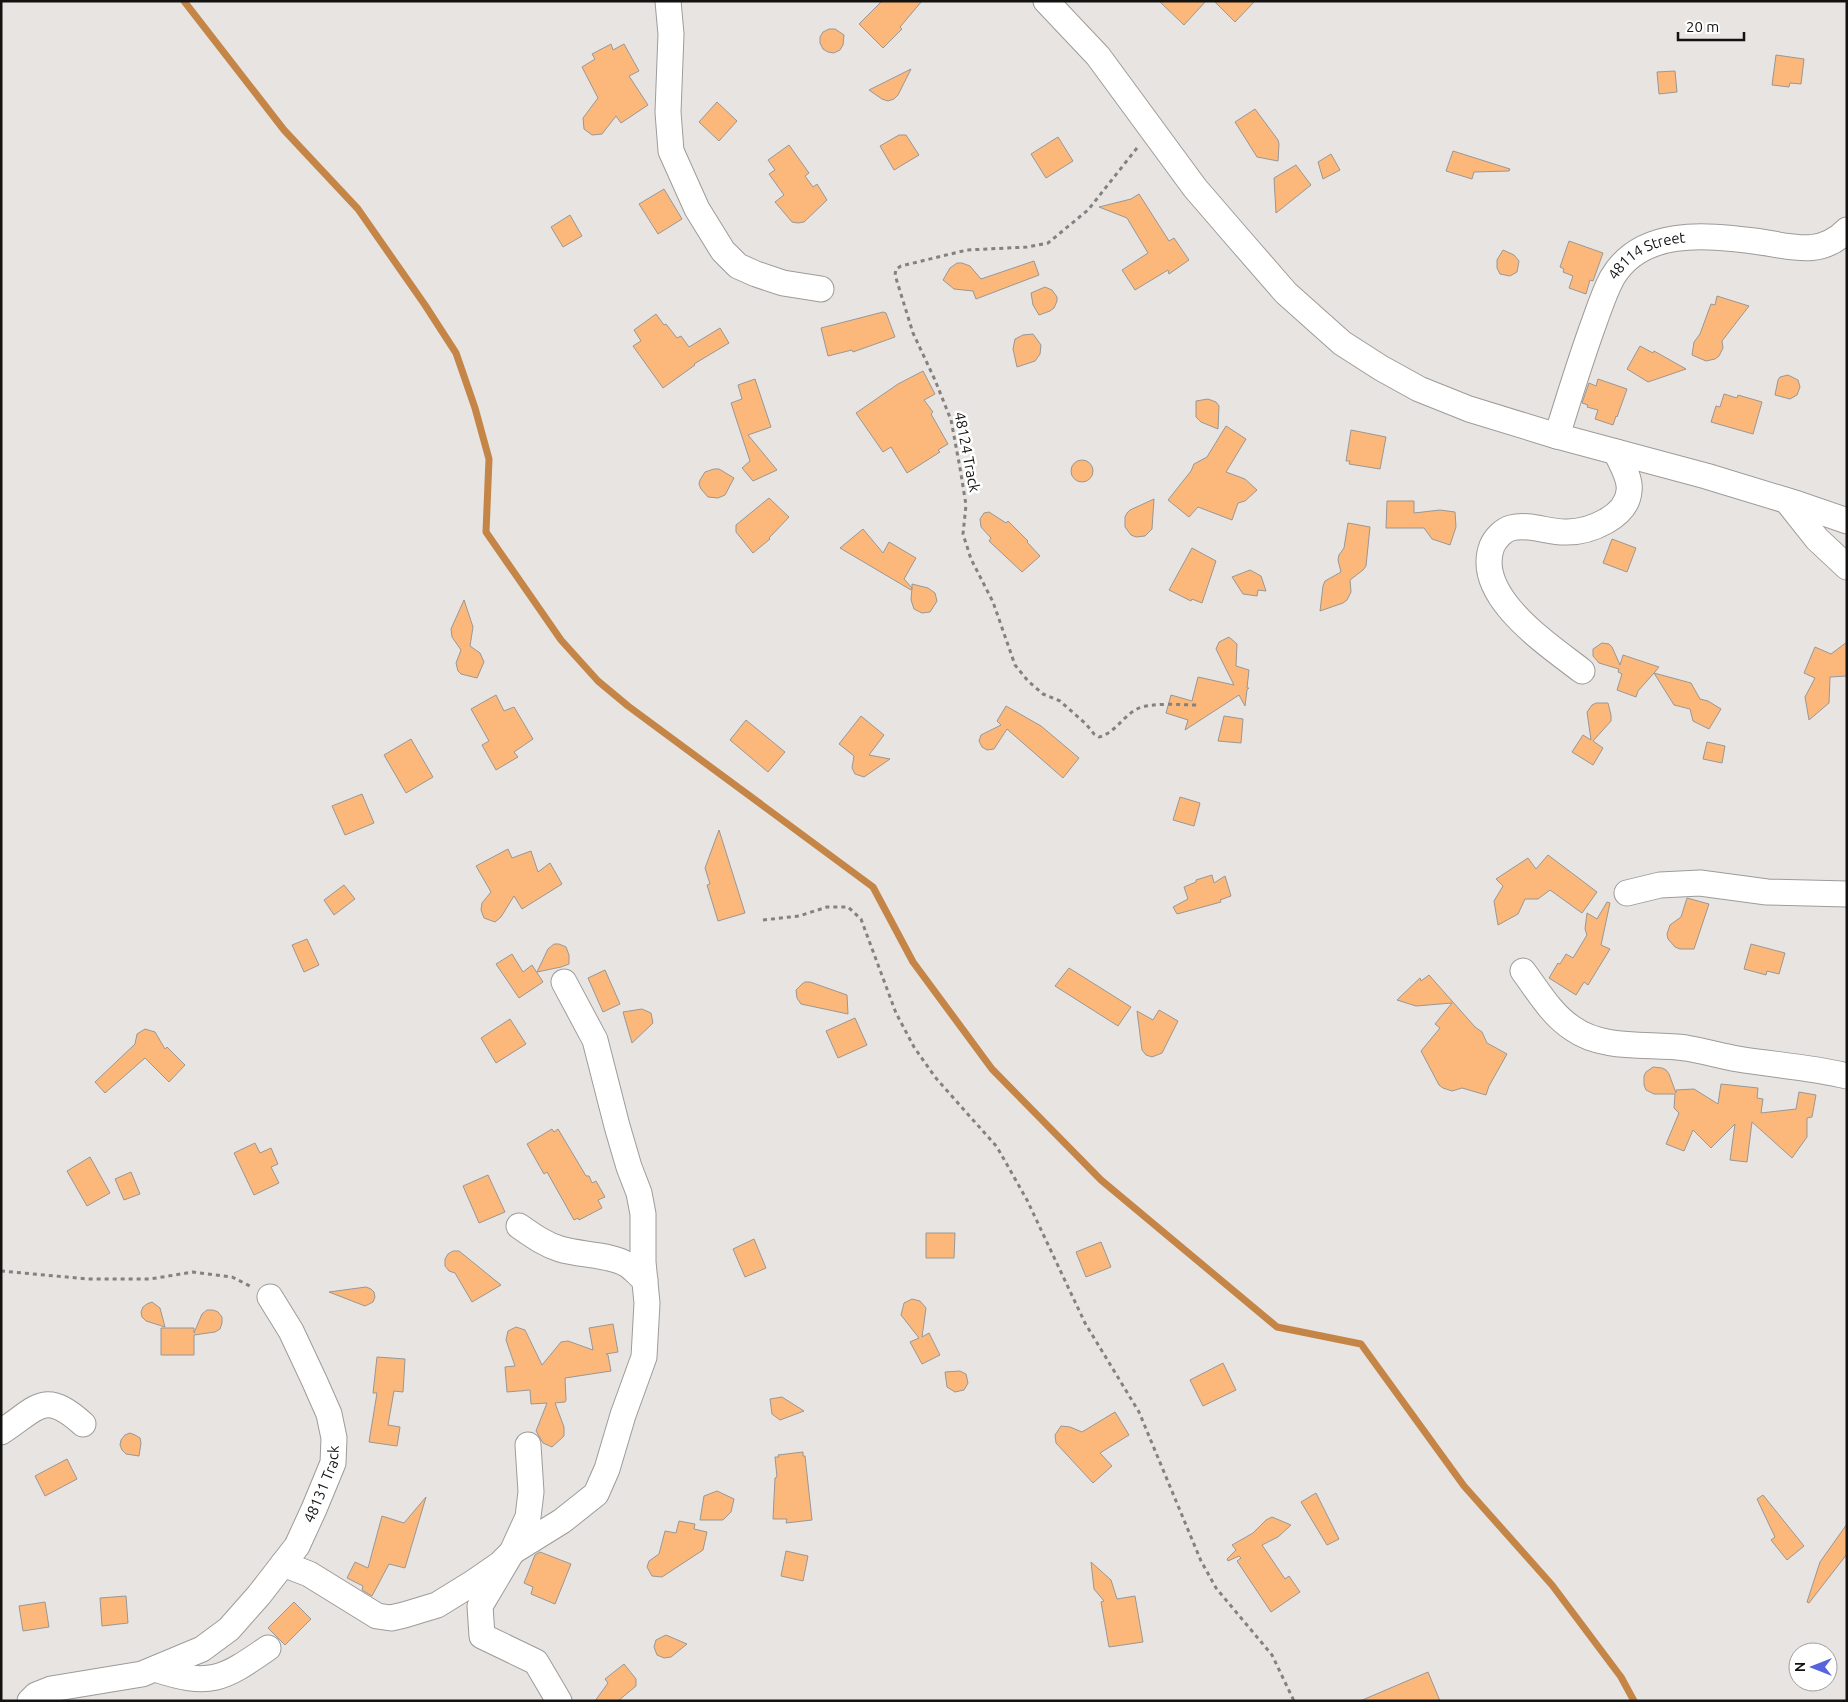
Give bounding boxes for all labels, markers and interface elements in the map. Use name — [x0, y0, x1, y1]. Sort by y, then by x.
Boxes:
scale bar — [1678, 10, 1744, 42]
text: 20 m — [1686, 18, 1719, 35]
street label: 48114 Street — [1604, 228, 1686, 282]
street label: 48124 Track — [951, 410, 984, 494]
street label: 48131 Track — [300, 1445, 342, 1525]
north arrow — [1788, 1642, 1838, 1692]
text: N — [1792, 1662, 1808, 1672]

